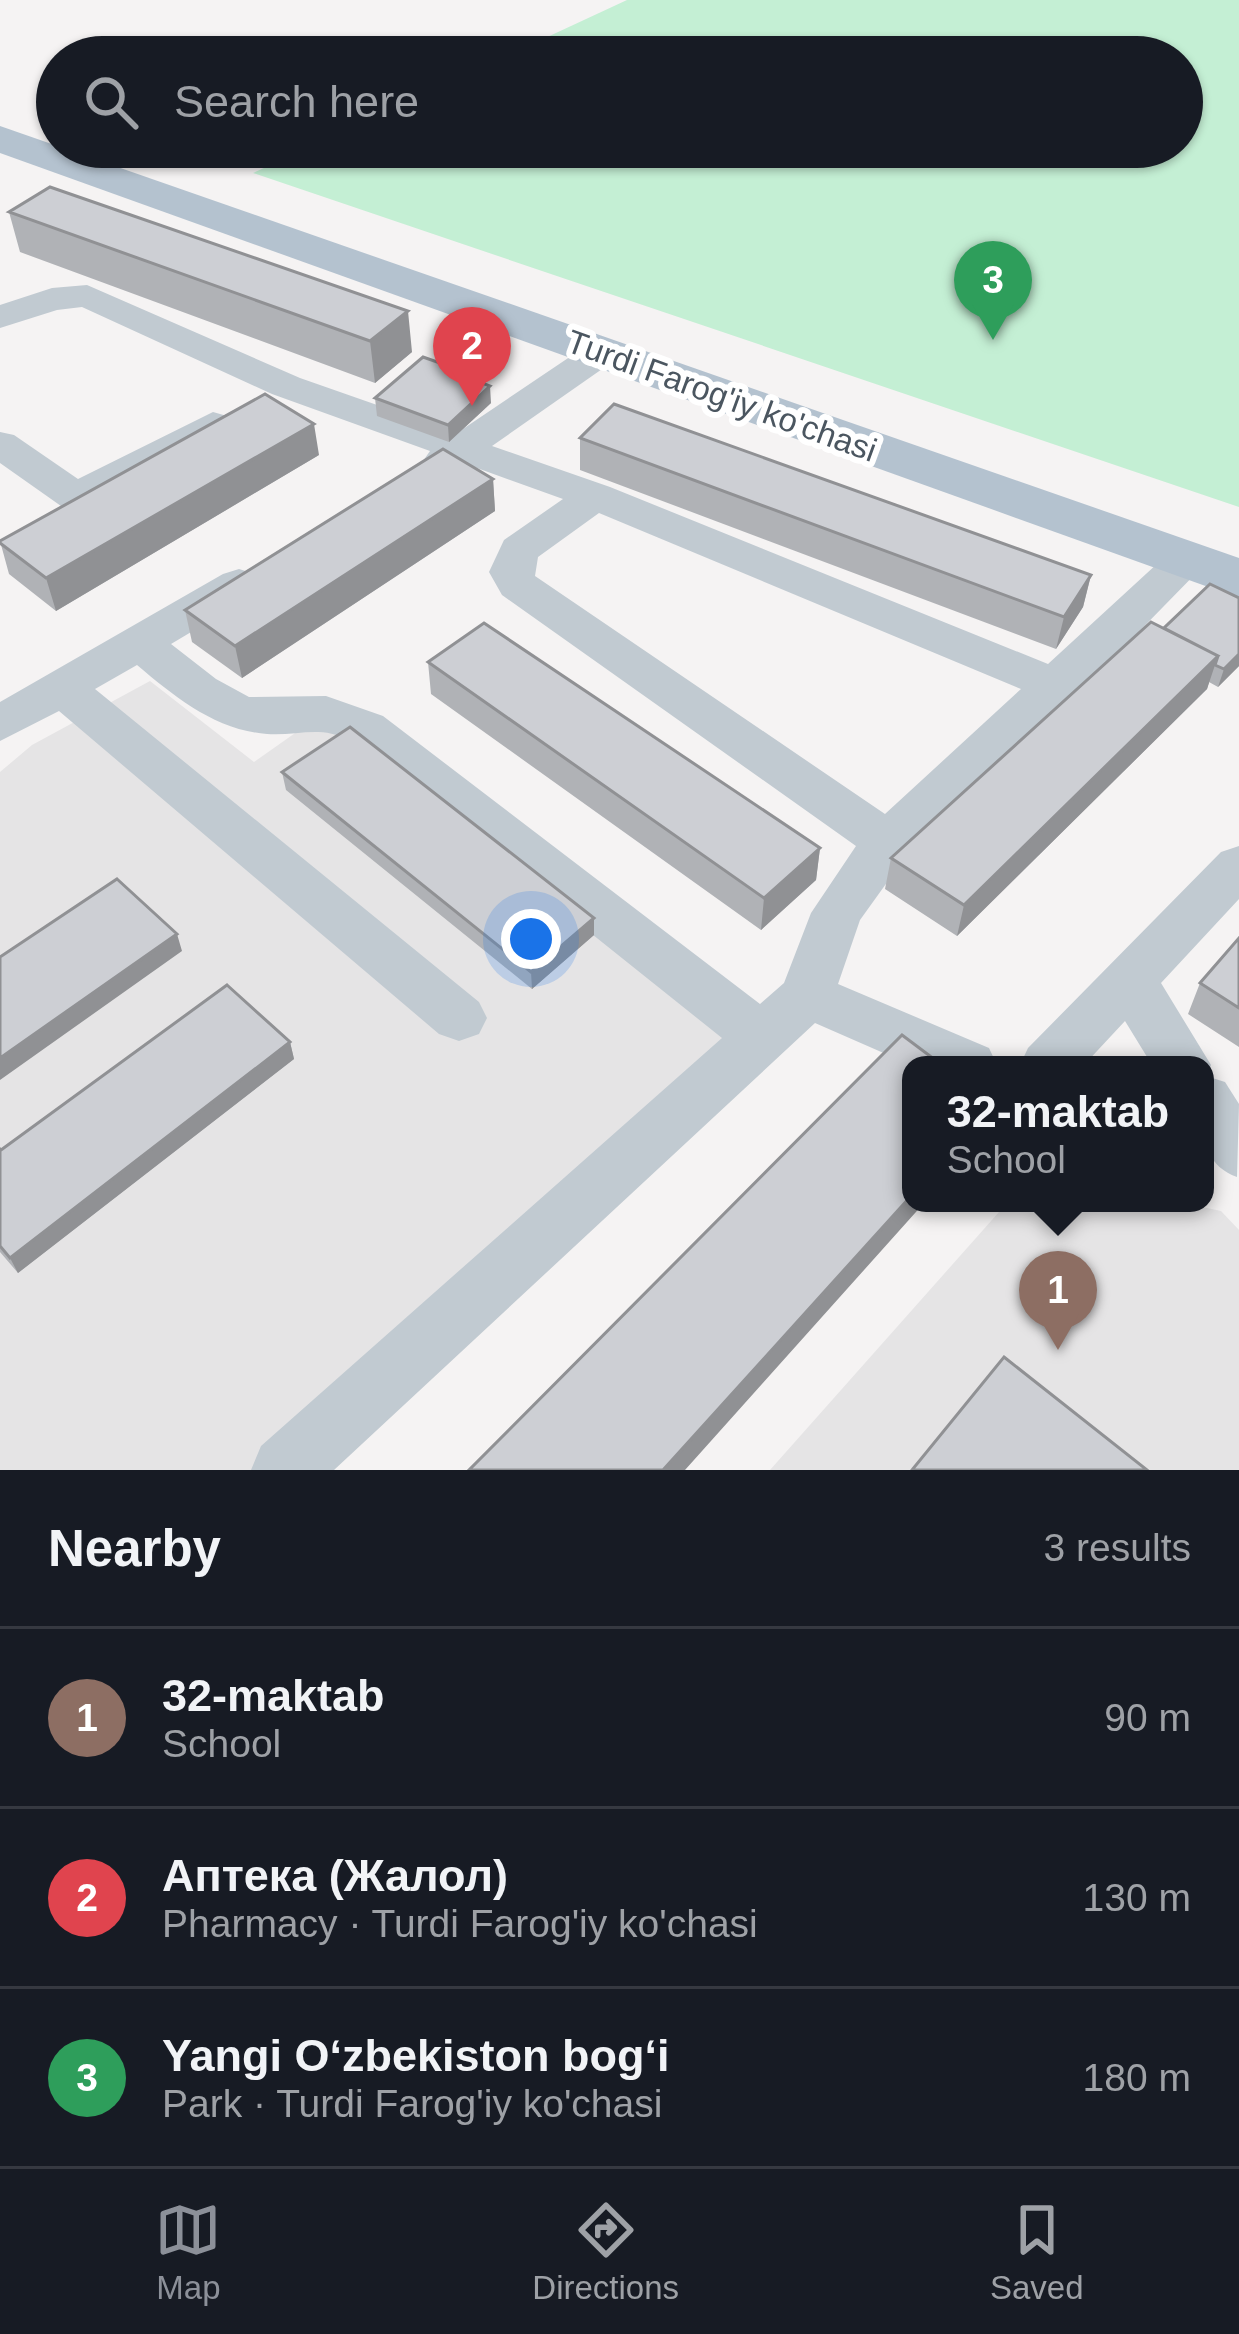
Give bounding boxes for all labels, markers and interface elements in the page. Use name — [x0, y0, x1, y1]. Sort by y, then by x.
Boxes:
search box — [36, 36, 1203, 168]
icon: search — [78, 69, 144, 135]
text: Search here — [174, 76, 419, 127]
pin: 3 — [954, 241, 1032, 340]
pin: 2 — [433, 307, 511, 406]
street label: Turdi Farog'iy ko'chasi — [562, 322, 882, 469]
your location — [501, 909, 561, 969]
popup — [902, 1056, 1214, 1212]
text: 32-maktab — [947, 1086, 1169, 1137]
text: School — [947, 1138, 1066, 1181]
pin: 1 — [1019, 1251, 1097, 1350]
text: Nearby — [48, 1520, 221, 1577]
text: 3 results — [1044, 1526, 1191, 1569]
text: 32-maktab — [162, 1670, 385, 1721]
text: 1 — [76, 1696, 98, 1739]
text: 90 m — [1104, 1696, 1191, 1739]
text: School — [162, 1722, 281, 1765]
text: Аптека (Жалол) — [162, 1850, 508, 1901]
text: 2 — [76, 1876, 98, 1919]
text: 130 m — [1083, 1876, 1191, 1919]
text: Pharmacy · Turdi Farog'iy ko'chasi — [162, 1902, 758, 1945]
text: Yangi Oʻzbekiston bogʻi — [162, 2030, 670, 2081]
text: 3 — [76, 2056, 98, 2099]
text: 180 m — [1083, 2056, 1191, 2099]
text: Park · Turdi Farog'iy ko'chasi — [162, 2082, 662, 2125]
tab: Map — [155, 2197, 221, 2307]
tab: Directions — [532, 2197, 679, 2307]
tab: Saved — [990, 2197, 1084, 2307]

